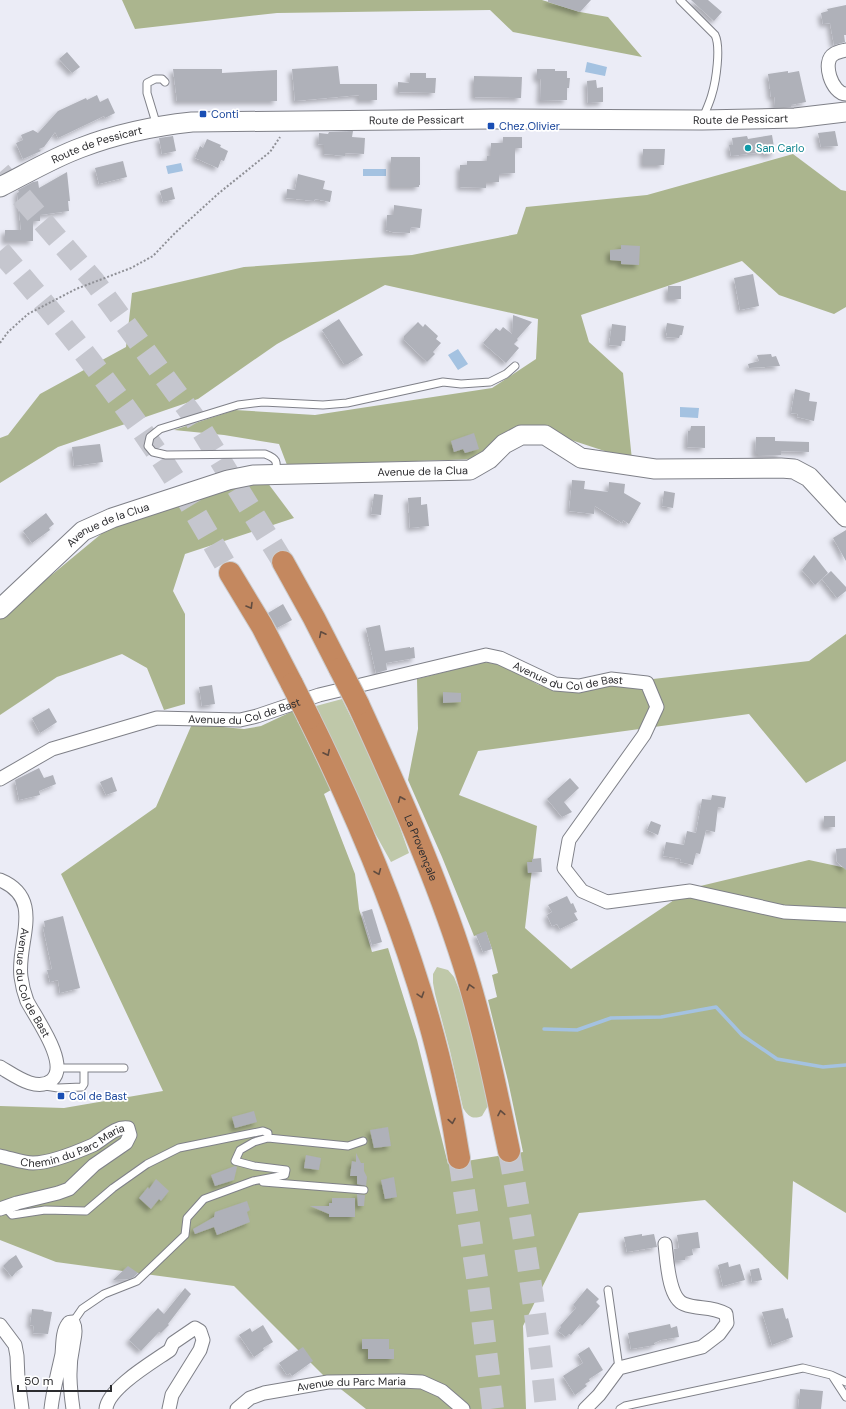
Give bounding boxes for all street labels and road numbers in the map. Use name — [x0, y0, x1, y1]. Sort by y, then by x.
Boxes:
street label: Route de Pessicart — [693, 111, 788, 127]
street label: Route de Pessicart — [369, 112, 464, 127]
street label: Route de Pessicart — [49, 123, 143, 167]
street label: Avenue de la Clua — [377, 463, 468, 479]
street label: Avenue de la Clua — [64, 499, 151, 550]
street label: Avenue du Col de Bast — [511, 658, 624, 693]
street label: Avenue du Col de Bast — [188, 695, 302, 727]
street label: La Provençale — [401, 813, 441, 883]
street label: Avenue du Col de Bast — [13, 927, 53, 1040]
street label: Chemin du Parc Maria — [19, 1121, 126, 1170]
street label: Avenue du Parc Maria — [296, 1374, 406, 1394]

